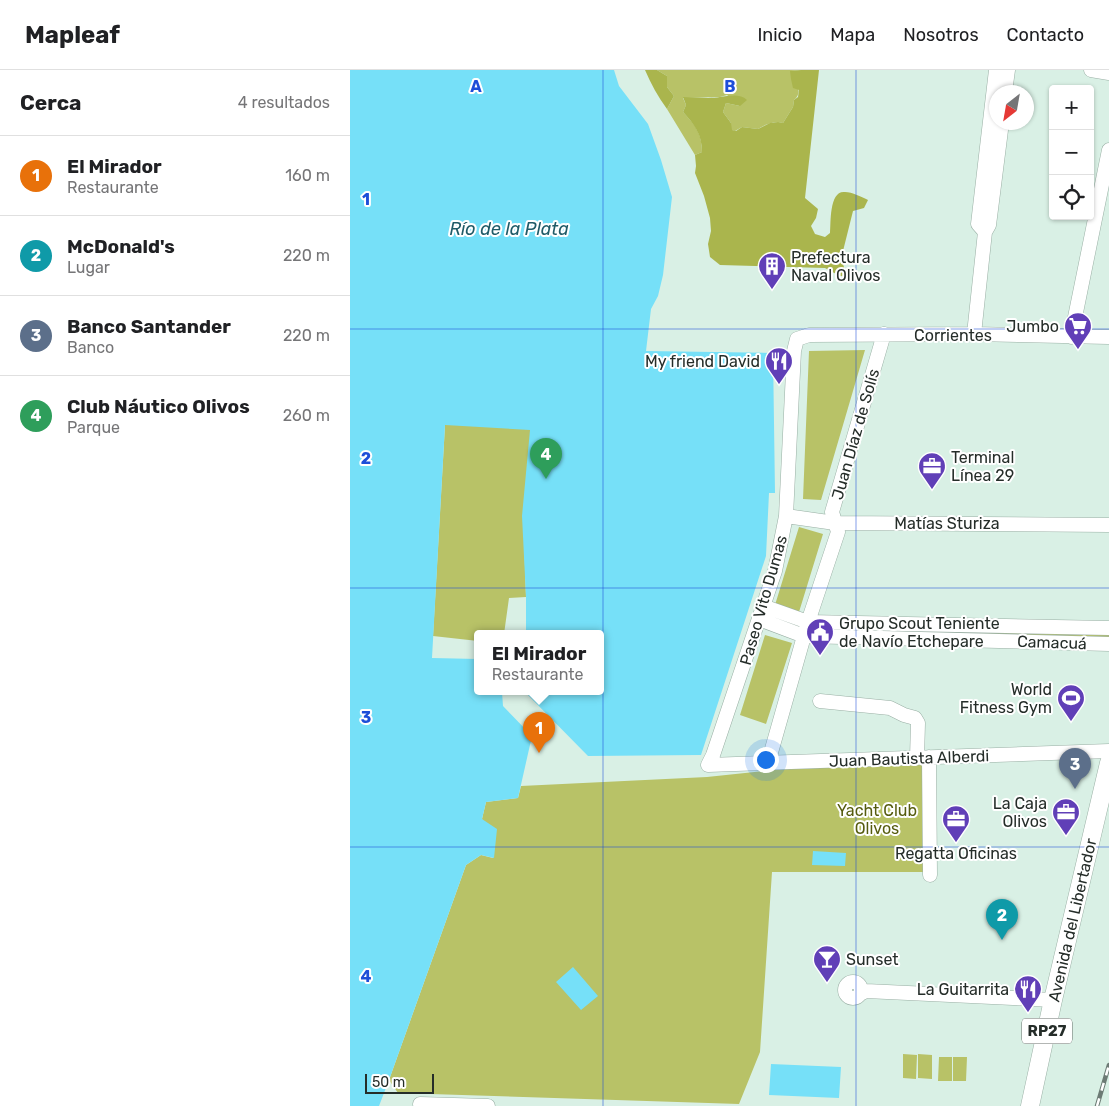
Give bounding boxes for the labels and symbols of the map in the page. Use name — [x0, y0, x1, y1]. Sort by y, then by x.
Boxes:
text: A — [470, 77, 482, 96]
text: B — [724, 77, 736, 96]
north arrow — [989, 85, 1034, 130]
text: 1 — [362, 190, 370, 209]
water label: Río de la Plata — [449, 218, 569, 240]
place label: Prefectura Naval Olivos — [791, 248, 880, 285]
building icon: Prefectura Naval Olivos — [757, 251, 787, 290]
supermarket icon: Jumbo — [1063, 311, 1093, 350]
place label: Jumbo — [1006, 317, 1059, 336]
street label: Corrientes — [914, 326, 992, 345]
restaurant icon: My friend David — [764, 346, 794, 385]
place label: My friend David — [645, 352, 760, 371]
street label: Juan Díaz de Solís — [828, 366, 883, 502]
pin: 4 — [530, 438, 562, 479]
place label: Terminal Línea 29 — [951, 448, 1014, 485]
text: 2 — [361, 449, 371, 468]
office icon: Terminal Línea 29 — [917, 451, 947, 490]
street label: Matías Sturiza — [894, 514, 1000, 533]
street label: Paseo Vito Dumas — [736, 533, 791, 667]
place label: Grupo Scout Teniente de Navío Etchepare — [839, 614, 1000, 651]
public building icon: Grupo Scout Teniente de Navío Etchepare — [805, 617, 835, 656]
street label: Camacuá — [1017, 632, 1087, 653]
place label: World Fitness Gym — [960, 680, 1052, 717]
sports icon: World Fitness Gym — [1056, 683, 1086, 722]
text: 3 — [361, 708, 371, 727]
pin: 1 — [523, 712, 555, 753]
street label: Juan Bautista Alberdi — [828, 746, 990, 771]
your location — [753, 747, 779, 773]
pin: 3 — [1059, 748, 1091, 789]
place label: La Caja Olivos — [993, 794, 1047, 831]
office icon: La Caja Olivos — [1051, 797, 1081, 836]
park label: Yacht Club Olivos — [837, 801, 917, 838]
office icon: Regatta Oficinas — [941, 804, 971, 843]
street label: Avenida del Libertador — [1044, 837, 1101, 1004]
place label: Regatta Oficinas — [895, 844, 1017, 863]
pin: 2 — [986, 899, 1018, 940]
bar icon: Sunset — [812, 944, 842, 983]
place label: Sunset — [846, 950, 899, 969]
text: 4 — [361, 967, 372, 986]
restaurant icon: La Guitarrita — [1013, 974, 1043, 1013]
place label: La Guitarrita — [917, 980, 1009, 999]
road number: RP27 — [1022, 1018, 1072, 1044]
scale bar — [365, 1071, 434, 1094]

